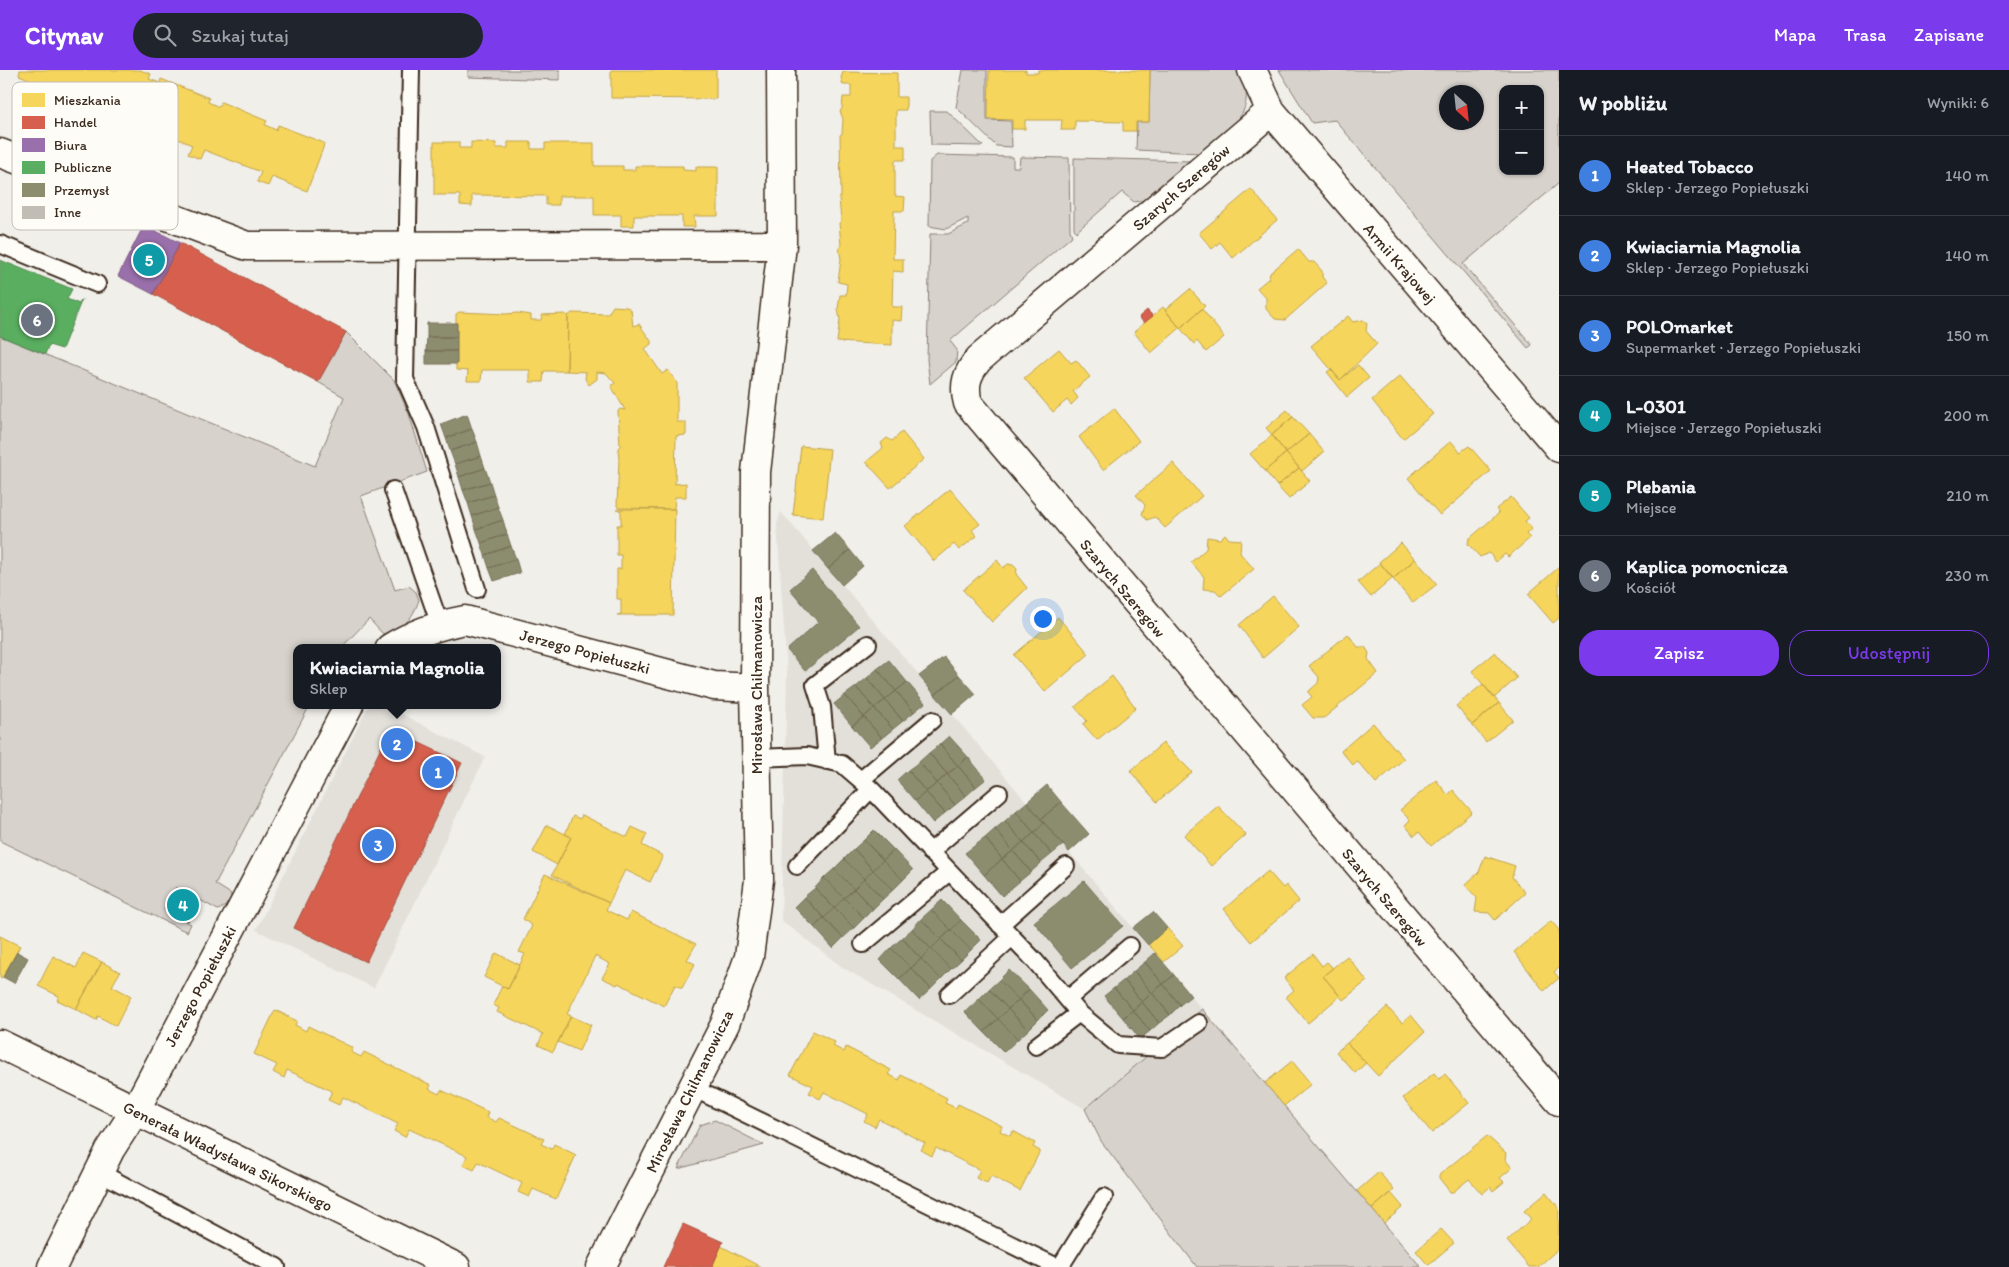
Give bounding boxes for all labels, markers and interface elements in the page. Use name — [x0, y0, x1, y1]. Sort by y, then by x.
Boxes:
search box — [133, 13, 483, 58]
text: Citynav — [25, 21, 103, 50]
icon: search — [151, 21, 179, 49]
text: Szukaj tutaj — [191, 24, 289, 47]
text: Mapa — [1774, 24, 1816, 46]
text: Trasa — [1844, 24, 1886, 46]
text: Zapisane — [1914, 24, 1984, 46]
legend — [12, 82, 178, 230]
north arrow — [1439, 85, 1484, 130]
map controls — [1499, 85, 1544, 175]
button: + — [1499, 85, 1544, 130]
text: W pobliżu — [1579, 90, 1667, 115]
text: Mieszkania — [54, 92, 121, 109]
text: Wyniki: 6 — [1927, 93, 1989, 112]
text: Handel — [54, 114, 97, 131]
button: − — [1499, 130, 1544, 175]
text: Biura — [54, 137, 88, 154]
street label: Szarych Szeregów — [1129, 140, 1234, 235]
text: Heated Tobacco — [1626, 155, 1753, 178]
text: Publiczne — [54, 159, 112, 176]
text: 1 — [1591, 166, 1599, 185]
text: 140 m — [1945, 166, 1989, 185]
text: Sklep · Jerzego Popiełuszki — [1626, 178, 1809, 197]
text: Przemysł — [54, 182, 109, 199]
text: Inne — [54, 204, 82, 221]
street label: Armii Krajowej — [1359, 219, 1440, 308]
text: Kwiaciarnia Magnolia — [1626, 235, 1801, 258]
pin: 5 — [133, 241, 165, 279]
text: 2 — [1591, 246, 1599, 265]
text: 140 m — [1945, 246, 1989, 265]
text: Sklep · Jerzego Popiełuszki — [1626, 258, 1809, 277]
pin: 6 — [21, 301, 53, 339]
text: POLOmarket — [1626, 315, 1733, 338]
text: 3 — [1591, 326, 1599, 345]
text: 150 m — [1946, 326, 1989, 345]
text: Supermarket · Jerzego Popiełuszki — [1626, 338, 1861, 357]
text: L-0301 — [1626, 395, 1686, 418]
text: 4 — [1590, 406, 1600, 425]
text: 200 m — [1944, 406, 1989, 425]
text: Miejsce · Jerzego Popiełuszki — [1626, 418, 1822, 437]
text: Plebania — [1626, 475, 1696, 498]
text: 5 — [1591, 486, 1599, 505]
text: 210 m — [1946, 486, 1989, 505]
text: Miejsce — [1626, 498, 1677, 517]
street label: Szarych Szeregów — [1076, 535, 1169, 642]
text: Kaplica pomocnicza — [1626, 555, 1788, 578]
text: 6 — [1591, 566, 1599, 585]
text: 230 m — [1945, 566, 1989, 585]
text: Kościół — [1626, 578, 1676, 597]
street label: Mirosława Chilmanowicza — [747, 595, 766, 774]
your location — [1030, 606, 1056, 632]
street label: Jerzego Popiełuszki — [518, 625, 652, 678]
button: Zapisz — [1579, 630, 1779, 676]
button: Udostępnij — [1789, 630, 1989, 676]
popup — [293, 644, 501, 709]
text: Kwiaciarnia Magnolia — [310, 656, 484, 679]
text: Sklep — [310, 679, 348, 698]
pin: 2 — [381, 725, 413, 763]
pin: 1 — [422, 753, 454, 791]
pin: 3 — [362, 826, 394, 864]
street label: Szarych Szeregów — [1338, 844, 1431, 951]
pin: 4 — [167, 886, 199, 924]
street label: Jerzego Popiełuszki — [161, 923, 240, 1050]
street label: Mirosława Chilmanowicza — [642, 1006, 737, 1176]
street label: Generała Władysława Sikorskiego — [120, 1097, 336, 1216]

